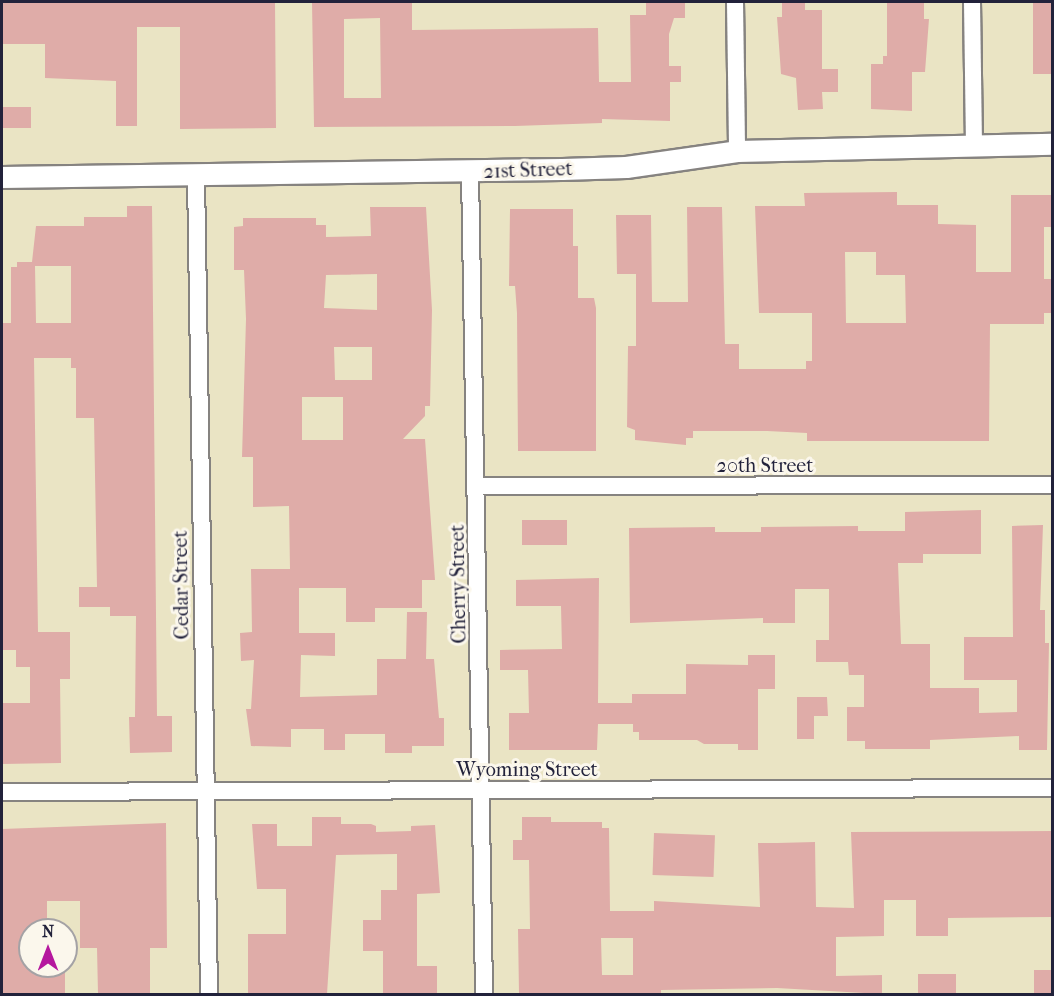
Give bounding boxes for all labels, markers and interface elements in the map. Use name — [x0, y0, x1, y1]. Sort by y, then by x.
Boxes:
street label: 21st Street — [483, 156, 573, 184]
street label: 20th Street — [717, 453, 813, 477]
street label: Cherry Street — [445, 524, 471, 644]
street label: Cedar Street — [168, 530, 194, 640]
street label: Wyoming Street — [456, 757, 598, 781]
north arrow — [18, 918, 78, 978]
text: N — [42, 922, 54, 941]

